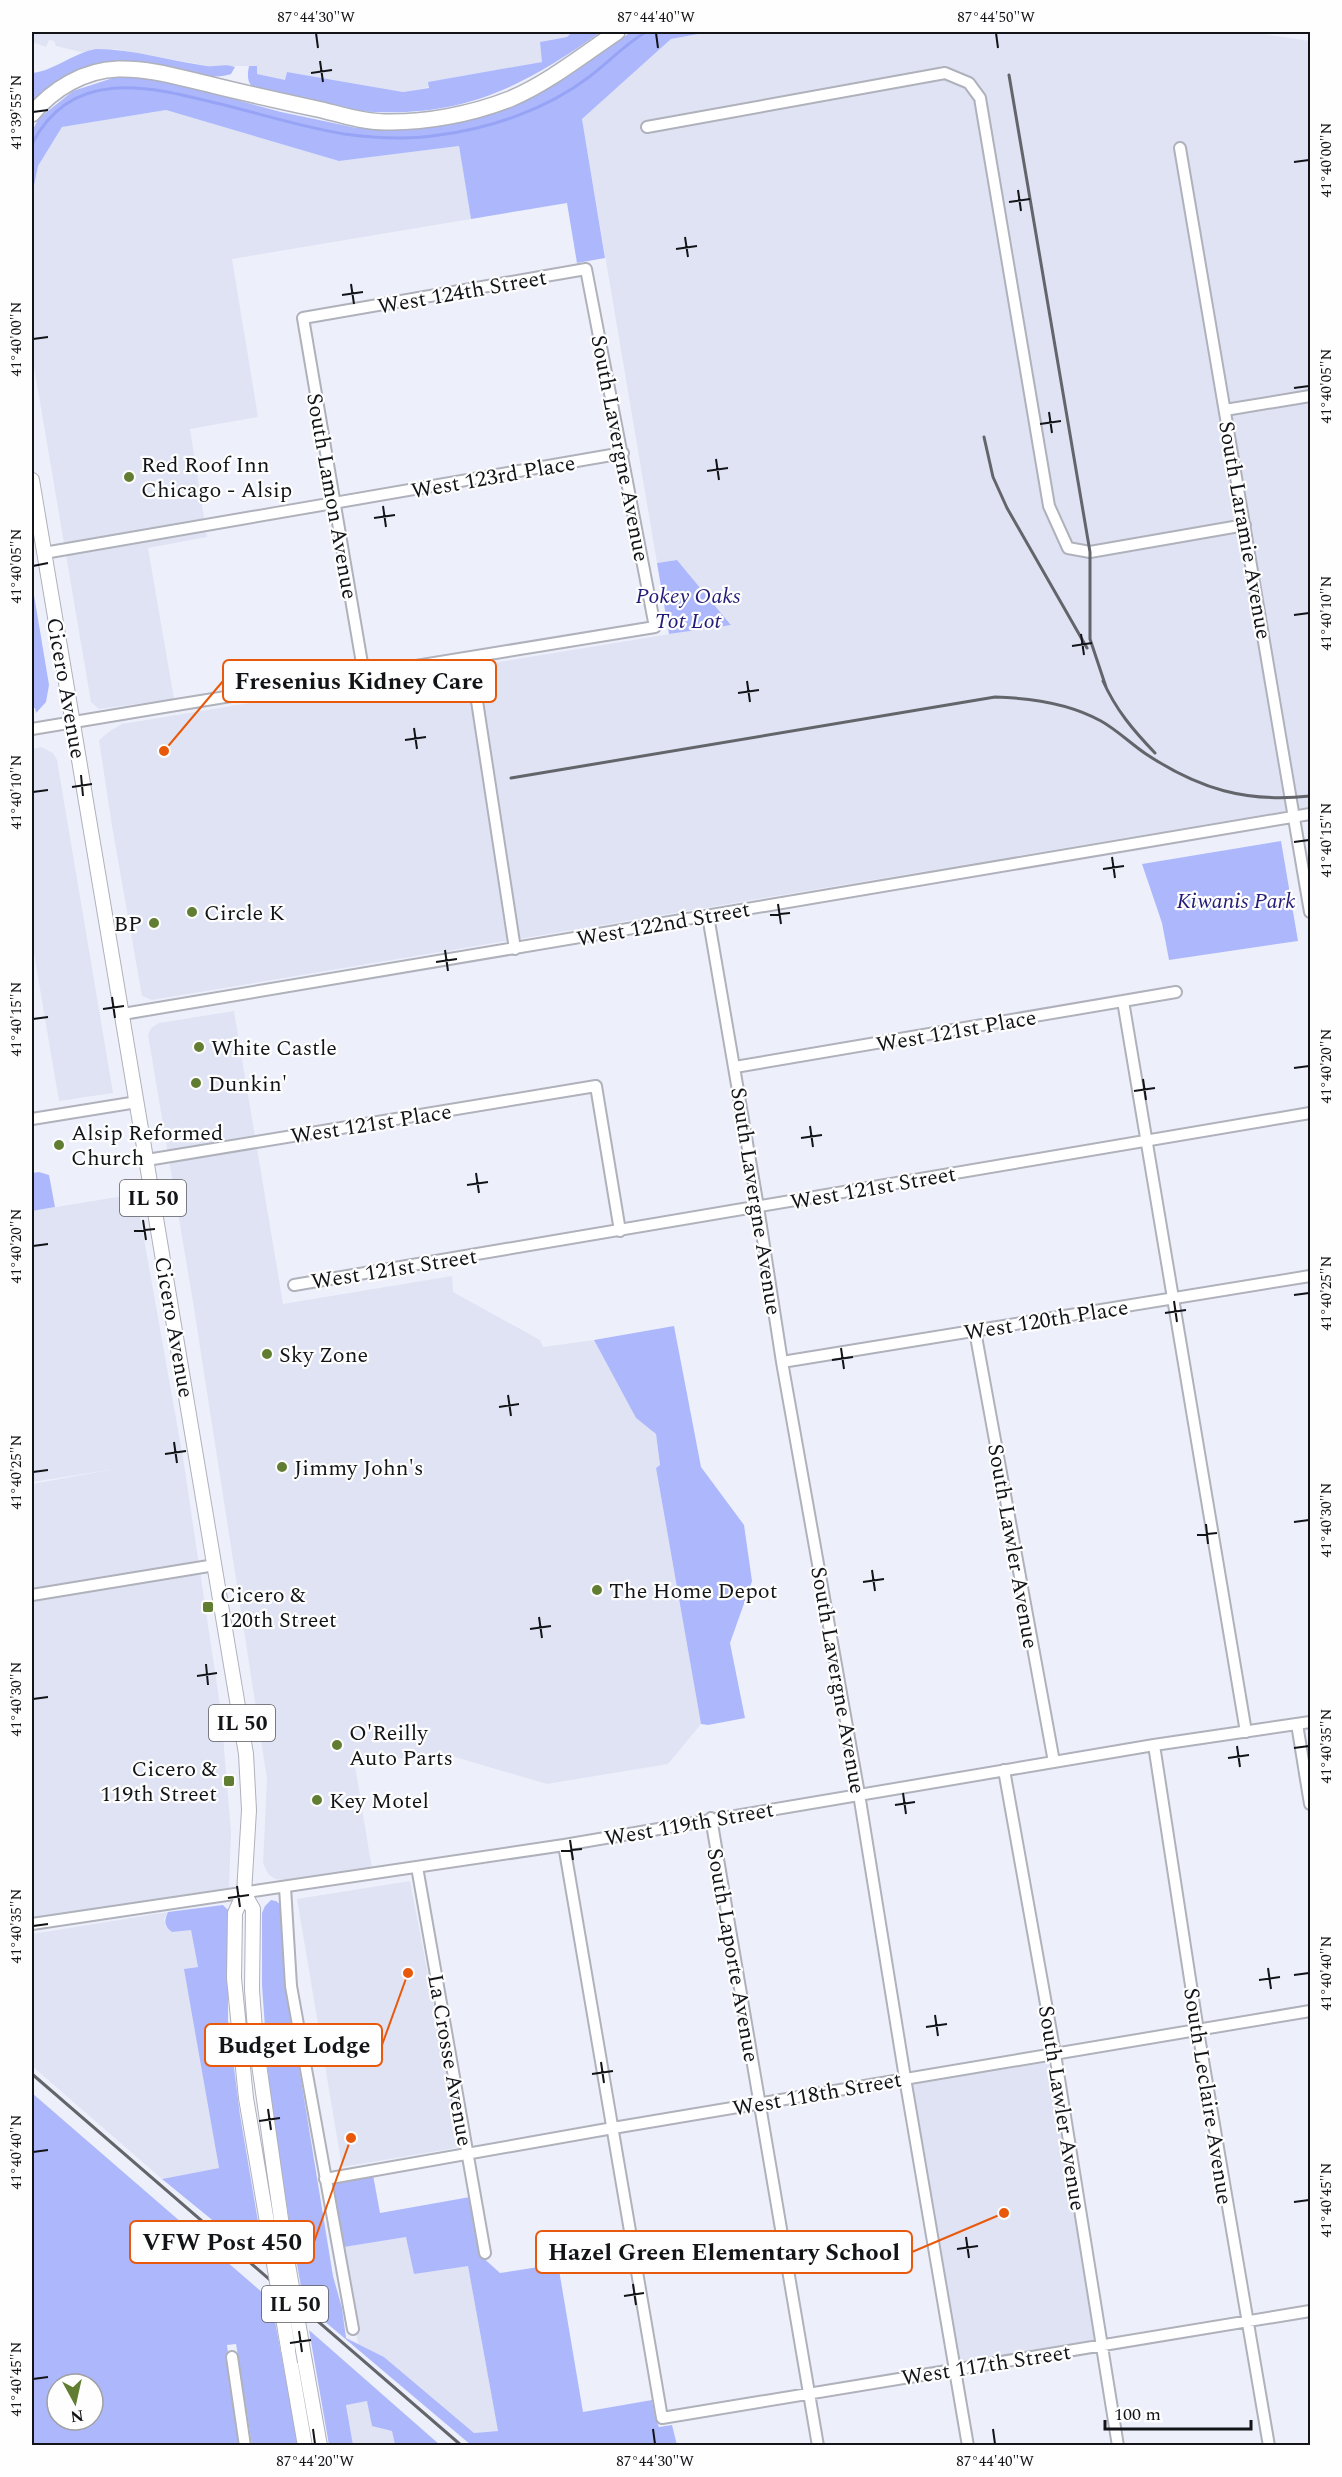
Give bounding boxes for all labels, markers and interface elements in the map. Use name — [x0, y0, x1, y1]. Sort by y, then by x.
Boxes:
text: 87°44'30"W — [277, 6, 355, 29]
text: 87°44'40"W — [617, 6, 695, 29]
text: 87°44'50"W — [957, 6, 1035, 29]
text: 41°39'55"N — [5, 74, 28, 150]
text: 41°40'00"N — [1315, 122, 1338, 198]
street label: West 124th Street — [375, 261, 550, 324]
text: 41°40'00"N — [5, 301, 28, 377]
street label: South Lavergne Avenue — [581, 332, 658, 565]
text: 41°40'05"N — [1315, 348, 1338, 424]
street label: South Lamon Avenue — [297, 391, 366, 602]
street label: South Laramie Avenue — [1209, 418, 1280, 642]
street label: West 123rd Place — [408, 447, 578, 508]
place label: Red Roof Inn Chicago - Alsip — [141, 449, 292, 507]
marker: Red Roof Inn Chicago - Alsip — [122, 470, 136, 484]
text: 41°40'05"N — [5, 528, 28, 604]
text: 41°40'10"N — [1315, 575, 1338, 651]
park label: Pokey Oaks Tot Lot — [635, 580, 741, 638]
street label: Cicero Avenue — [37, 615, 94, 761]
callout: Fresenius Kidney Care — [223, 660, 496, 702]
text: Fresenius Kidney Care — [234, 664, 484, 700]
text: 41°40'10"N — [5, 754, 28, 830]
text: 41°40'15"N — [1315, 802, 1338, 878]
park label: Kiwanis Park — [1177, 885, 1295, 918]
street label: West 122nd Street — [574, 893, 753, 956]
place label: Circle K — [204, 897, 285, 930]
marker: Circle K — [185, 905, 199, 919]
place label: BP — [113, 908, 142, 941]
marker: BP — [147, 916, 161, 930]
text: 41°40'15"N — [5, 981, 28, 1057]
street label: West 121st Place — [873, 1001, 1039, 1062]
text: 41°40'20"N — [1315, 1028, 1338, 1104]
place label: White Castle — [211, 1032, 337, 1065]
marker: White Castle — [192, 1040, 206, 1054]
place label: Dunkin' — [208, 1068, 287, 1101]
marker: Dunkin' — [189, 1076, 203, 1090]
street label: South Lavergne Avenue — [721, 1085, 790, 1318]
street label: West 121st Place — [288, 1095, 454, 1153]
place label: Alsip Reformed Church — [71, 1117, 223, 1175]
marker: Alsip Reformed Church — [52, 1138, 66, 1152]
street label: West 121st Street — [788, 1158, 959, 1219]
road number: IL 50 — [120, 1180, 186, 1216]
text: 41°40'20"N — [5, 1208, 28, 1284]
street label: West 121st Street — [309, 1240, 480, 1299]
street label: Cicero Avenue — [145, 1254, 202, 1400]
text: 41°40'25"N — [1315, 1255, 1338, 1331]
street label: West 120th Place — [962, 1291, 1131, 1350]
place label: Sky Zone — [279, 1339, 368, 1372]
marker: Sky Zone — [260, 1347, 274, 1361]
text: 41°40'25"N — [5, 1434, 28, 1510]
street label: South Lawler Avenue — [978, 1441, 1047, 1651]
place label: Jimmy John's — [294, 1452, 424, 1485]
marker: Jimmy John's — [275, 1460, 289, 1474]
text: 41°40'30"N — [1315, 1482, 1338, 1558]
street label: South Lavergne Avenue — [801, 1564, 874, 1797]
place label: The Home Depot — [609, 1575, 778, 1608]
place label: Cicero & 120th Street — [220, 1579, 337, 1637]
marker: The Home Depot — [590, 1583, 604, 1597]
marker: Cicero & 120th Street — [201, 1600, 215, 1614]
text: 41°40'30"N — [5, 1661, 28, 1737]
road number: IL 50 — [209, 1705, 275, 1741]
text: 41°40'35"N — [1315, 1708, 1338, 1784]
place label: O'Reilly Auto Parts — [349, 1717, 453, 1775]
marker: O'Reilly Auto Parts — [330, 1738, 344, 1752]
place label: Cicero & 119th Street — [100, 1753, 218, 1811]
marker: Cicero & 119th Street — [222, 1774, 236, 1788]
place label: Key Motel — [329, 1785, 429, 1818]
marker: Key Motel — [310, 1793, 324, 1807]
street label: West 119th Street — [602, 1793, 777, 1856]
street label: South Laporte Avenue — [697, 1846, 768, 2065]
text: 41°40'35"N — [5, 1888, 28, 1964]
text: 41°40'40"N — [1315, 1935, 1338, 2011]
street label: La Crosse Avenue — [418, 1972, 481, 2149]
street label: South Leclaire Avenue — [1174, 1985, 1241, 2207]
street label: South Lawler Avenue — [1029, 2003, 1094, 2213]
callout: Budget Lodge — [205, 2024, 382, 2066]
text: Budget Lodge — [218, 2028, 370, 2064]
street label: West 118th Street — [730, 2063, 905, 2126]
text: 41°40'40"N — [5, 2114, 28, 2190]
text: 41°40'45"N — [1315, 2162, 1338, 2238]
callout: VFW Post 450 — [130, 2221, 314, 2263]
text: VFW Post 450 — [142, 2225, 302, 2261]
callout: Hazel Green Elementary School — [536, 2231, 912, 2273]
text: Hazel Green Elementary School — [548, 2235, 900, 2271]
road number: IL 50 — [262, 2286, 328, 2322]
street label: West 117th Street — [899, 2336, 1074, 2395]
text: 41°40'45"N — [5, 2341, 28, 2417]
north arrow — [45, 2372, 105, 2432]
scale bar — [1105, 2393, 1250, 2431]
text: 100 m — [1114, 2401, 1161, 2428]
text: N — [69, 2403, 85, 2429]
text: 87°44'20"W — [276, 2450, 354, 2473]
text: 87°44'30"W — [616, 2450, 694, 2473]
text: 87°44'40"W — [956, 2450, 1034, 2473]

